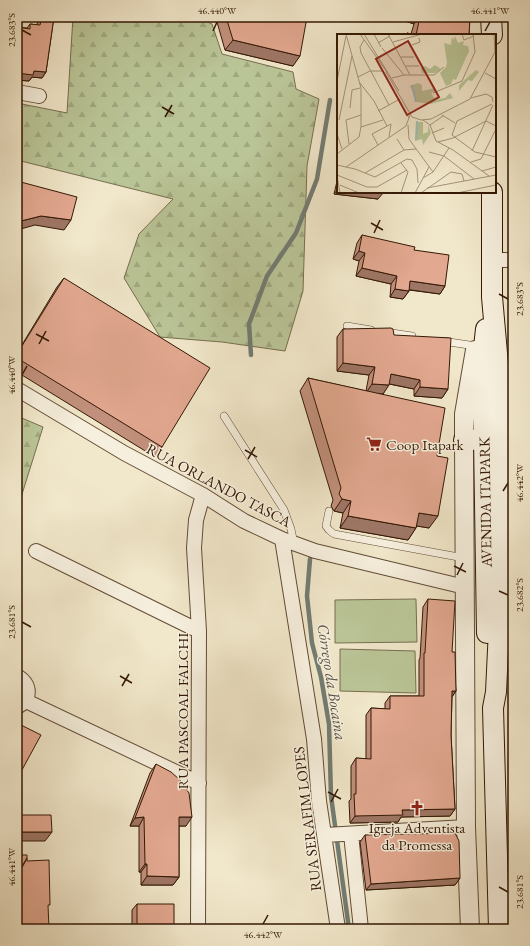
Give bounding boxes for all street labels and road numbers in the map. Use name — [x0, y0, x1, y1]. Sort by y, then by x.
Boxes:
street label: AVENIDA ITAPARK — [474, 436, 496, 568]
street label: RUA ORLANDO TASCA — [143, 439, 295, 532]
street label: RUA PASCOAL FALCHI — [173, 633, 192, 789]
street label: RUA SERAFIM LOPES — [289, 746, 325, 892]

